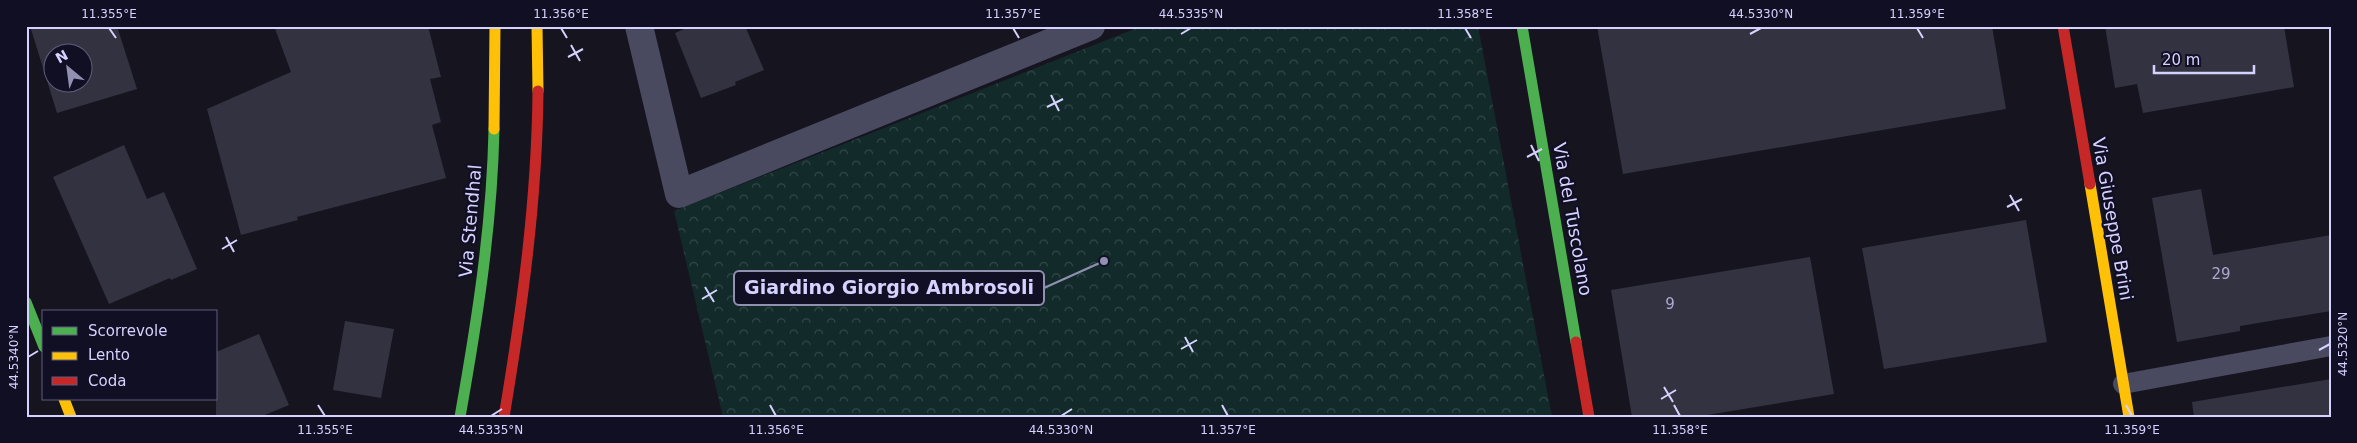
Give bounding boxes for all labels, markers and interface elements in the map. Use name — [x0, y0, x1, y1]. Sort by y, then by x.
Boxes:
text: 11.355°E — [81, 7, 137, 21]
text: 11.356°E — [533, 7, 589, 21]
text: 11.357°E — [985, 7, 1041, 21]
text: 44.5335°N — [1159, 7, 1223, 21]
text: 11.358°E — [1437, 7, 1493, 21]
text: 44.5330°N — [1729, 7, 1793, 21]
text: 11.359°E — [1889, 7, 1945, 21]
north arrow — [42, 42, 92, 92]
scale bar — [2154, 42, 2254, 74]
text: N — [53, 47, 71, 66]
text: 20 m — [2162, 51, 2200, 69]
street label: Via Giuseppe Brini — [2088, 136, 2138, 302]
street label: Via del Tuscolano — [1549, 141, 1597, 297]
street label: Via Stendhal — [455, 164, 485, 278]
house number: 29 — [2211, 265, 2231, 283]
callout: Giardino Giorgio Ambrosoli — [734, 271, 1044, 305]
text: Giardino Giorgio Ambrosoli — [744, 276, 1034, 298]
house number: 9 — [1665, 295, 1675, 313]
legend — [42, 310, 218, 400]
text: 44.5320°N — [2336, 312, 2350, 376]
text: Scorrevole — [88, 322, 167, 340]
text: 44.5340°N — [7, 325, 21, 389]
text: Lento — [88, 346, 130, 364]
text: Coda — [88, 372, 126, 390]
text: 11.355°E — [297, 423, 353, 437]
text: 44.5335°N — [459, 423, 523, 437]
text: 11.356°E — [748, 423, 804, 437]
text: 44.5330°N — [1029, 423, 1093, 437]
text: 11.357°E — [1200, 423, 1256, 437]
text: 11.358°E — [1652, 423, 1708, 437]
text: 11.359°E — [2104, 423, 2160, 437]

